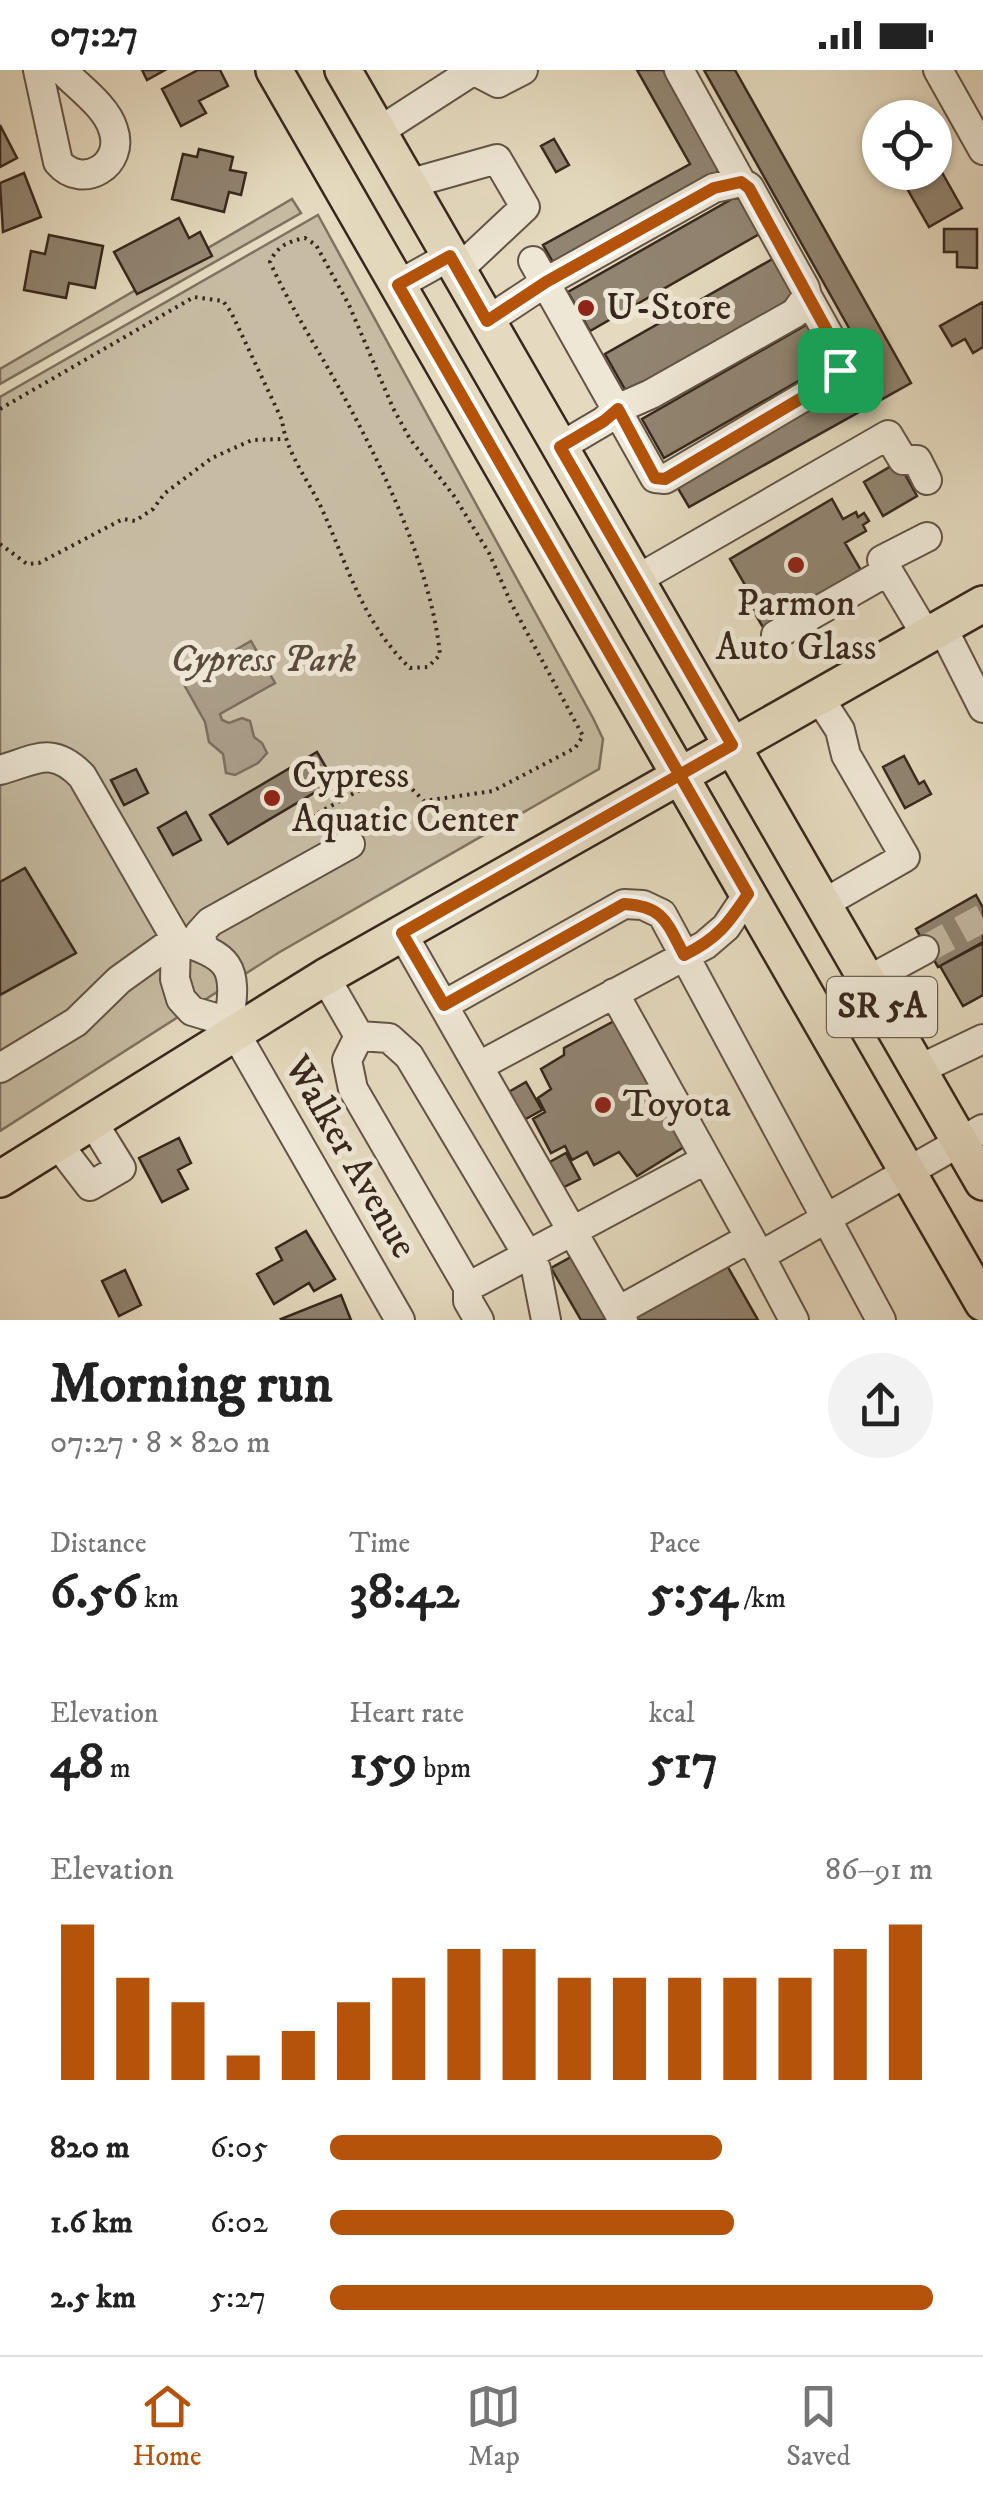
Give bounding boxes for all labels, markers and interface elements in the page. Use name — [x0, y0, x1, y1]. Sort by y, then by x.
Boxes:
text: 07:27 — [50, 11, 138, 59]
map controls — [862, 100, 952, 190]
button: locate — [862, 100, 952, 190]
place label: U-Store — [606, 284, 731, 332]
marker: U-Store — [575, 297, 597, 319]
pin — [798, 328, 883, 413]
icon: arrive — [813, 343, 868, 398]
marker: Parmon Auto Glass — [785, 554, 807, 576]
place label: Parmon Auto Glass — [716, 580, 876, 672]
park label: Cypress Park — [170, 636, 356, 684]
place label: Cypress Aquatic Center — [292, 752, 519, 844]
marker: Cypress Aquatic Center — [261, 787, 283, 809]
road number: SR 5A — [827, 977, 937, 1037]
street label: Walker Avenue — [272, 1046, 427, 1267]
place label: Toyota — [623, 1081, 731, 1129]
marker: Toyota — [592, 1094, 614, 1116]
text: Morning run — [50, 1351, 332, 1420]
button: share — [828, 1353, 933, 1458]
text: 07:27 · 8 × 820 m — [50, 1423, 270, 1463]
text: Distance — [50, 1526, 146, 1561]
text: Time — [349, 1526, 410, 1561]
text: Pace — [649, 1526, 700, 1561]
text: 6.56 — [50, 1561, 138, 1624]
text: 38:42 — [349, 1561, 459, 1624]
text: 5:54 — [649, 1561, 738, 1624]
text: km — [138, 1581, 179, 1616]
text: /km — [738, 1581, 786, 1616]
text: Elevation — [50, 1696, 158, 1731]
text: Heart rate — [349, 1696, 464, 1731]
text: kcal — [649, 1696, 695, 1731]
text: 48 — [50, 1731, 104, 1794]
text: 159 — [349, 1731, 417, 1794]
text: 517 — [649, 1731, 718, 1794]
text: m — [104, 1751, 131, 1786]
text: bpm — [417, 1751, 471, 1786]
text: Elevation — [50, 1850, 174, 1890]
text: 86–91 m — [825, 1850, 933, 1890]
text: 820 m — [50, 2128, 130, 2168]
text: 6:05 — [210, 2128, 268, 2168]
text: 1.6 km — [50, 2203, 133, 2243]
text: 6:02 — [210, 2203, 268, 2243]
text: 2.5 km — [50, 2278, 136, 2318]
text: 5:27 — [210, 2278, 266, 2318]
tab: Home — [132, 2379, 202, 2474]
tab: Map — [466, 2379, 521, 2474]
tab: Saved — [786, 2379, 851, 2474]

